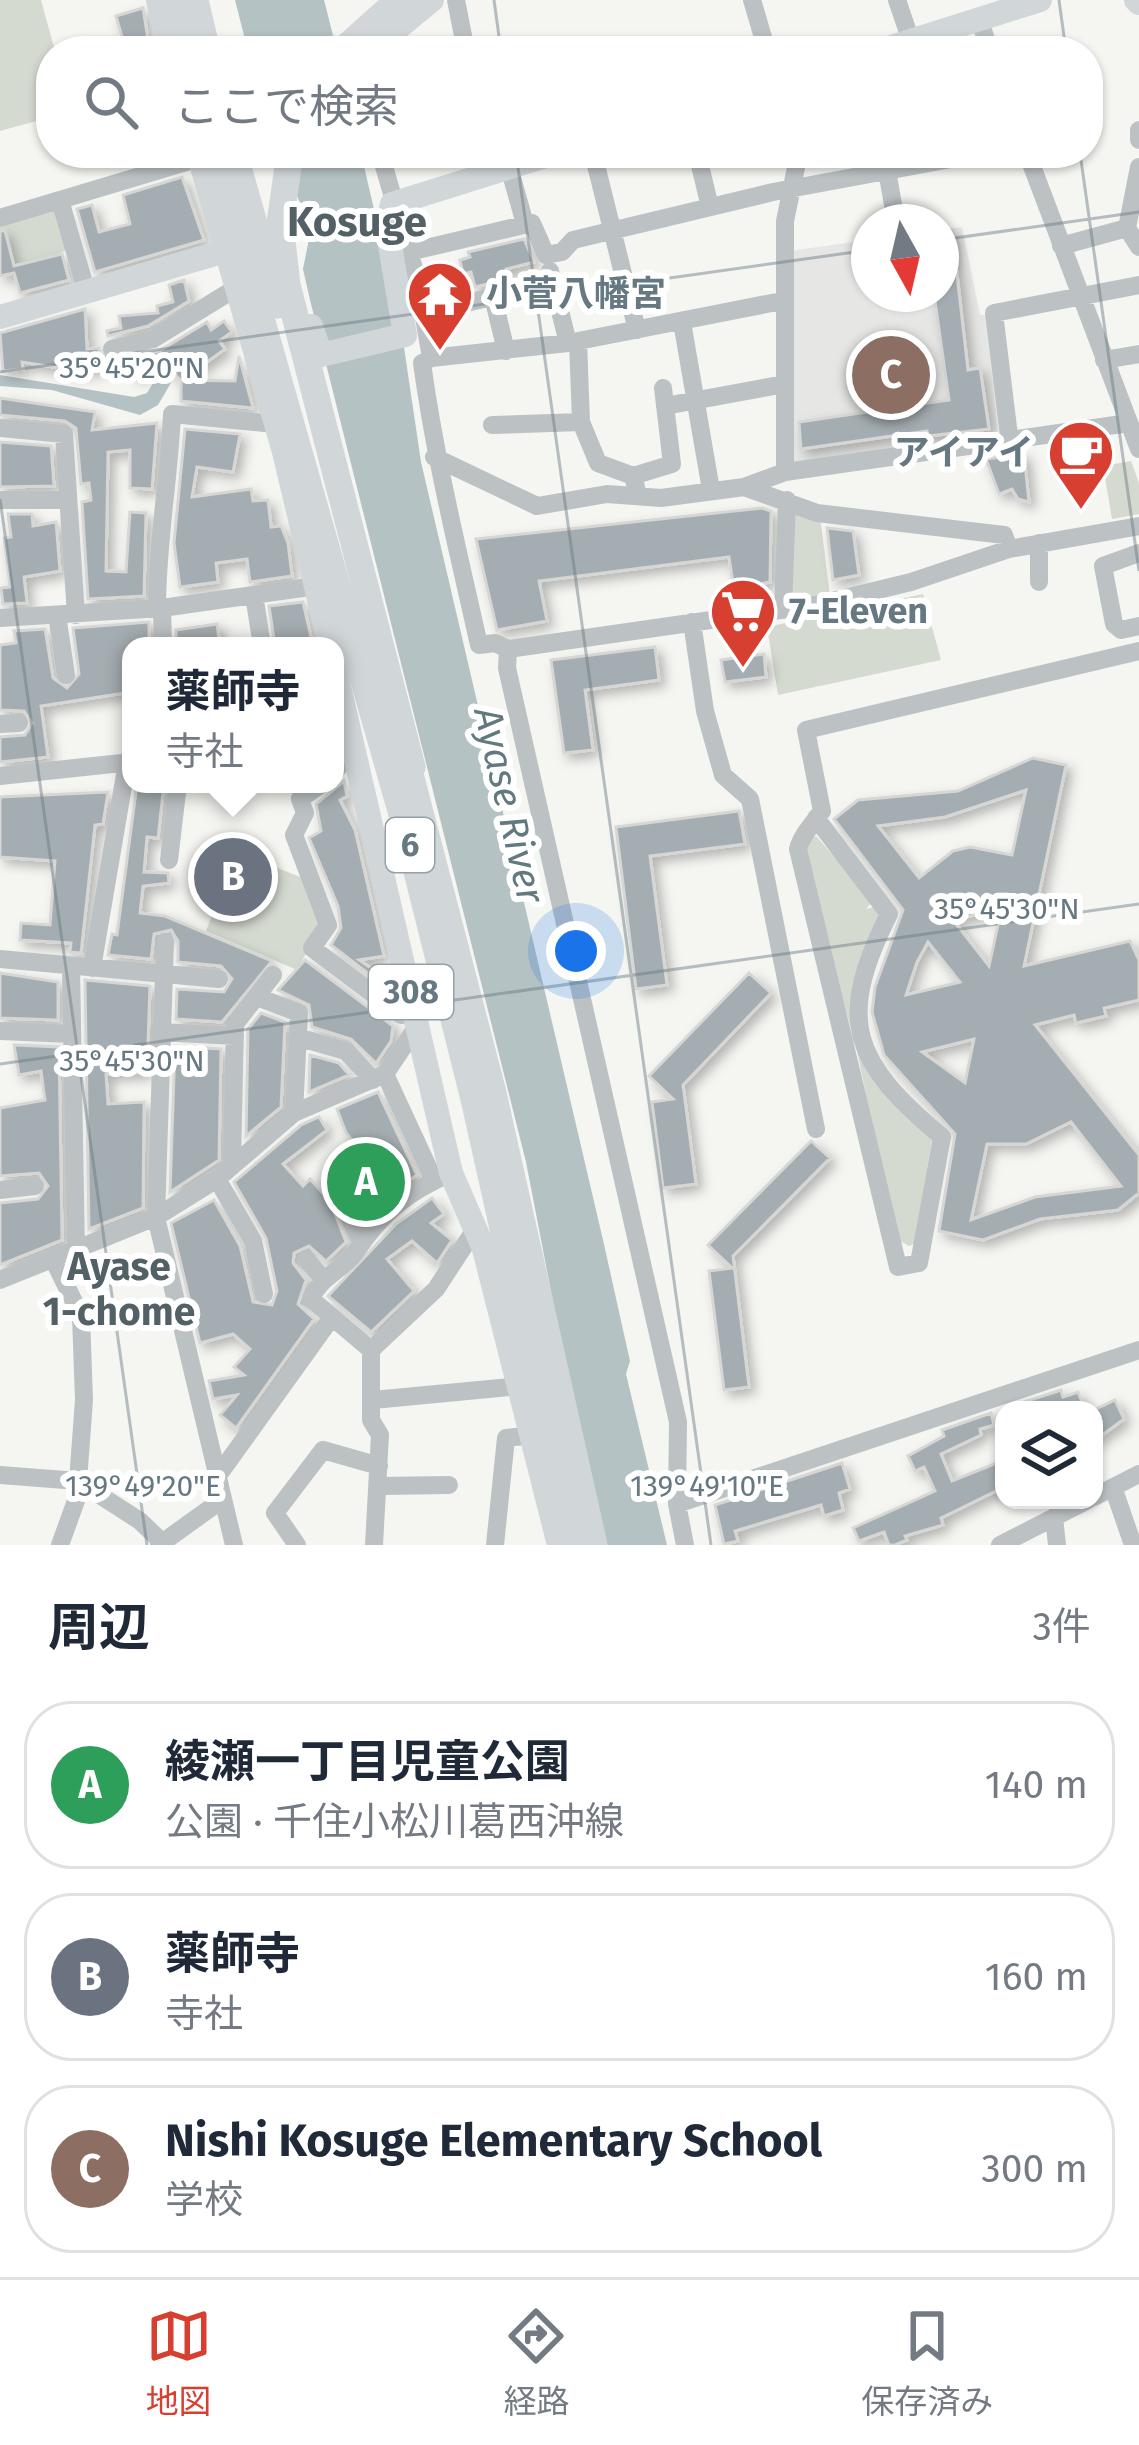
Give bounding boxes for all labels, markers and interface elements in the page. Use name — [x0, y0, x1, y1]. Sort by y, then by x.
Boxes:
search box — [36, 36, 1103, 168]
icon: search — [78, 69, 144, 135]
text: ここで検索 — [174, 80, 399, 134]
district label: Kosuge — [287, 197, 427, 247]
north arrow — [851, 204, 959, 312]
temple icon: 小菅八幡宮 — [405, 259, 475, 353]
place label: 小菅八幡宮 — [486, 272, 666, 316]
pin: C — [852, 330, 930, 420]
text: 35°45'20"N — [59, 350, 205, 386]
cafe icon: アイアイ — [1046, 418, 1116, 512]
place label: アイアイ — [894, 431, 1034, 475]
supermarket icon: 7-Eleven — [708, 576, 778, 670]
place label: 7-Eleven — [789, 589, 928, 633]
popup — [122, 637, 344, 793]
text: 薬師寺 — [165, 665, 301, 719]
water label: Ayase River — [464, 701, 554, 908]
text: 寺社 — [165, 729, 244, 775]
road number: 6 — [386, 818, 434, 872]
pin: B — [194, 832, 272, 922]
text: 35°45'30"N — [934, 891, 1080, 927]
your location — [546, 921, 606, 981]
road number: 308 — [369, 965, 453, 1019]
text: 35°45'30"N — [59, 1043, 205, 1079]
pin: A — [327, 1137, 405, 1227]
district label: Ayase 1-chome — [43, 1244, 195, 1335]
map controls — [995, 1401, 1103, 1509]
button: layers — [995, 1401, 1103, 1509]
text: 139°49'20"E — [65, 1468, 221, 1504]
text: 139°49'10"E — [630, 1468, 784, 1504]
text: 周辺 — [48, 1597, 150, 1659]
text: 3件 — [1033, 1604, 1091, 1650]
text: 綾瀬一丁目児童公園 — [165, 1735, 570, 1789]
text: A — [78, 1762, 102, 1808]
text: 140 m — [985, 1762, 1088, 1808]
text: 公園 · 千住小松川葛西沖線 — [165, 1799, 624, 1845]
text: 薬師寺 — [165, 1927, 300, 1981]
text: B — [78, 1954, 102, 2000]
text: 160 m — [985, 1954, 1088, 2000]
text: 寺社 — [165, 1991, 243, 2037]
text: Nishi Kosuge Elementary School — [165, 2114, 822, 2168]
text: C — [79, 2146, 101, 2192]
text: 300 m — [981, 2146, 1088, 2192]
text: 学校 — [165, 2177, 243, 2223]
tab: 地図 — [146, 2303, 212, 2423]
tab: 経路 — [503, 2303, 569, 2423]
tab: 保存済み — [861, 2303, 993, 2423]

